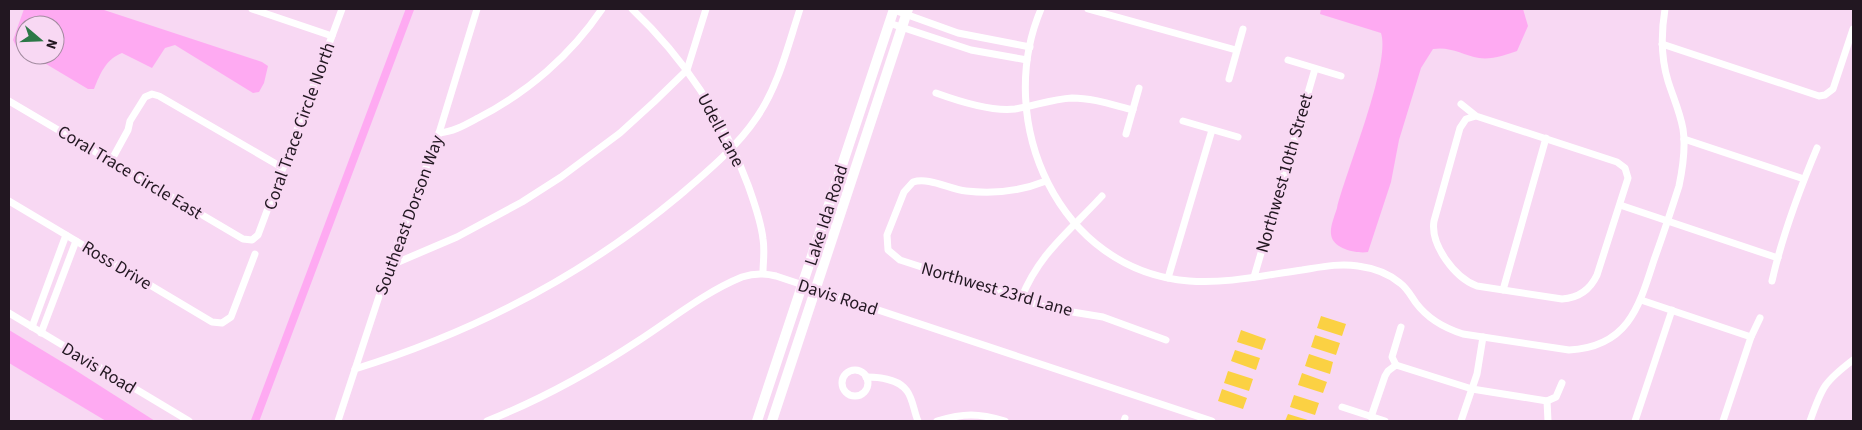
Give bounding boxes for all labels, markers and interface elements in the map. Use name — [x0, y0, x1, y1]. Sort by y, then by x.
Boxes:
north arrow — [15, 15, 65, 65]
text: N — [40, 36, 62, 52]
street label: Coral Trace Circle North — [257, 39, 341, 214]
street label: Udell Lane — [691, 89, 750, 171]
street label: Northwest 10th Street — [1250, 91, 1319, 256]
street label: Coral Trace Circle East — [53, 119, 207, 226]
street label: Southeast Dorson Way — [369, 131, 450, 299]
street label: Lake Ida Road — [798, 161, 855, 269]
street label: Ross Drive — [77, 235, 156, 296]
street label: Northwest 23rd Lane — [918, 256, 1076, 323]
street label: Davis Road — [795, 273, 881, 322]
street label: Davis Road — [57, 336, 141, 400]

